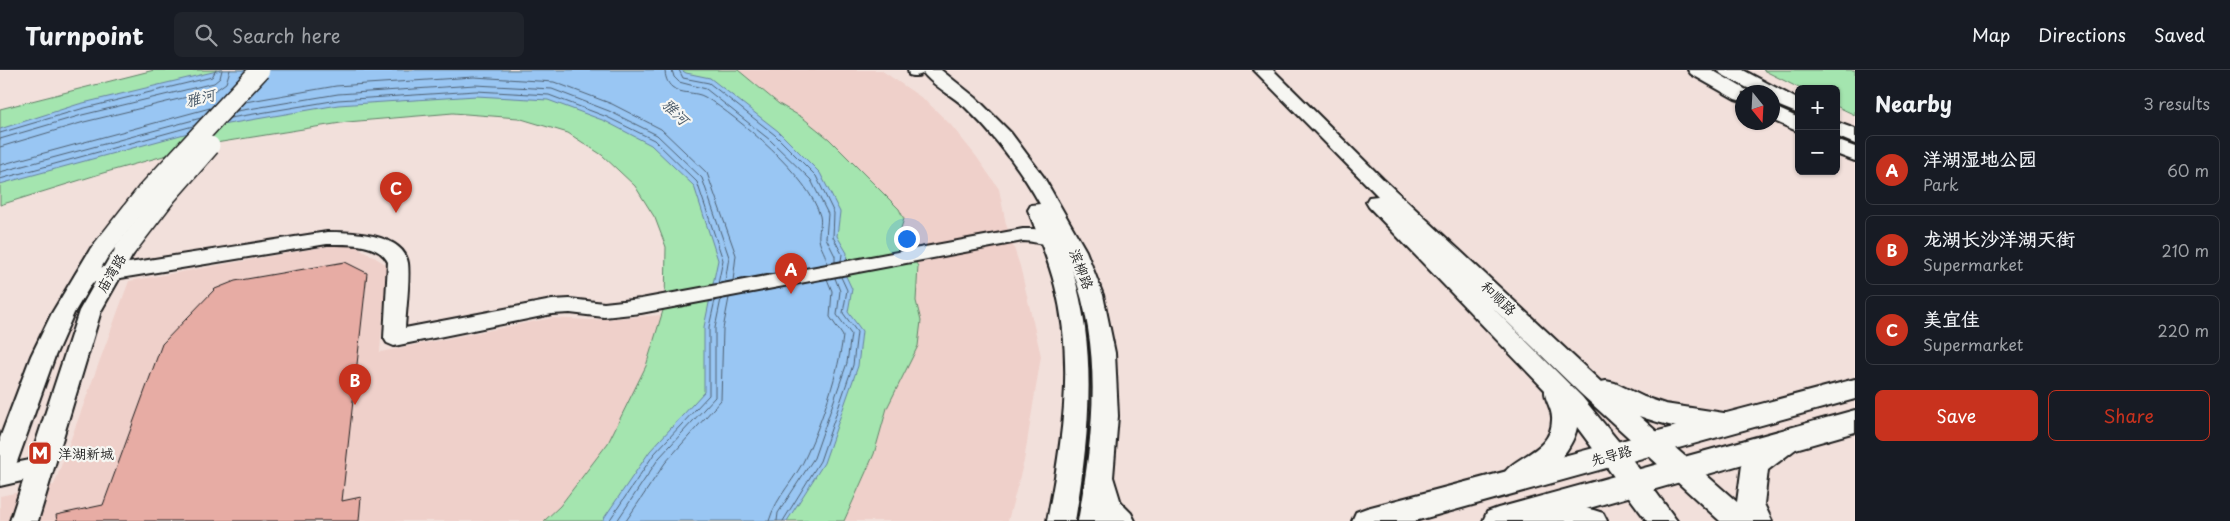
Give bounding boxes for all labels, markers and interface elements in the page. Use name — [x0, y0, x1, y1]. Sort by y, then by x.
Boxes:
search box — [174, 12, 524, 57]
text: Turnpoint — [25, 17, 144, 53]
icon: search — [192, 21, 220, 49]
text: Search here — [232, 21, 341, 49]
text: Map — [1972, 21, 2010, 48]
text: Directions — [2038, 21, 2126, 48]
text: Saved — [2154, 21, 2205, 48]
water label: 雅河 — [183, 81, 220, 112]
north arrow — [1735, 85, 1780, 130]
map controls — [1795, 85, 1840, 175]
button: + — [1795, 85, 1840, 130]
text: Nearby — [1875, 87, 1952, 119]
text: 3 results — [2143, 91, 2210, 115]
water label: 雅河 — [657, 92, 697, 132]
button: − — [1795, 130, 1840, 175]
text: 洋湖湿地公园 — [1923, 144, 2037, 172]
text: A — [1886, 158, 1898, 182]
text: 60 m — [2167, 158, 2209, 182]
pin: C — [380, 172, 412, 213]
text: Park — [1923, 172, 1959, 196]
text: 龙湖长沙洋湖天街 — [1923, 224, 2075, 252]
your location — [894, 226, 920, 252]
text: B — [1887, 238, 1897, 262]
text: 210 m — [2161, 238, 2209, 262]
street label: 滨柳路 — [1065, 246, 1099, 292]
street label: 庙湾路 — [91, 250, 131, 296]
text: Supermarket — [1923, 252, 2023, 276]
pin: A — [775, 253, 807, 294]
street label: 和顺路 — [1477, 276, 1521, 320]
text: 美宜佳 — [1923, 304, 1980, 332]
text: C — [1886, 318, 1898, 342]
text: 220 m — [2158, 318, 2209, 342]
text: Supermarket — [1923, 332, 2023, 356]
pin: B — [339, 364, 371, 405]
button: Save — [1875, 390, 2038, 441]
button: Share — [2048, 390, 2210, 441]
street label: 先导路 — [1588, 439, 1634, 471]
metro station icon: 洋湖新城 — [27, 440, 53, 466]
place label: 洋湖新城 — [58, 443, 114, 464]

